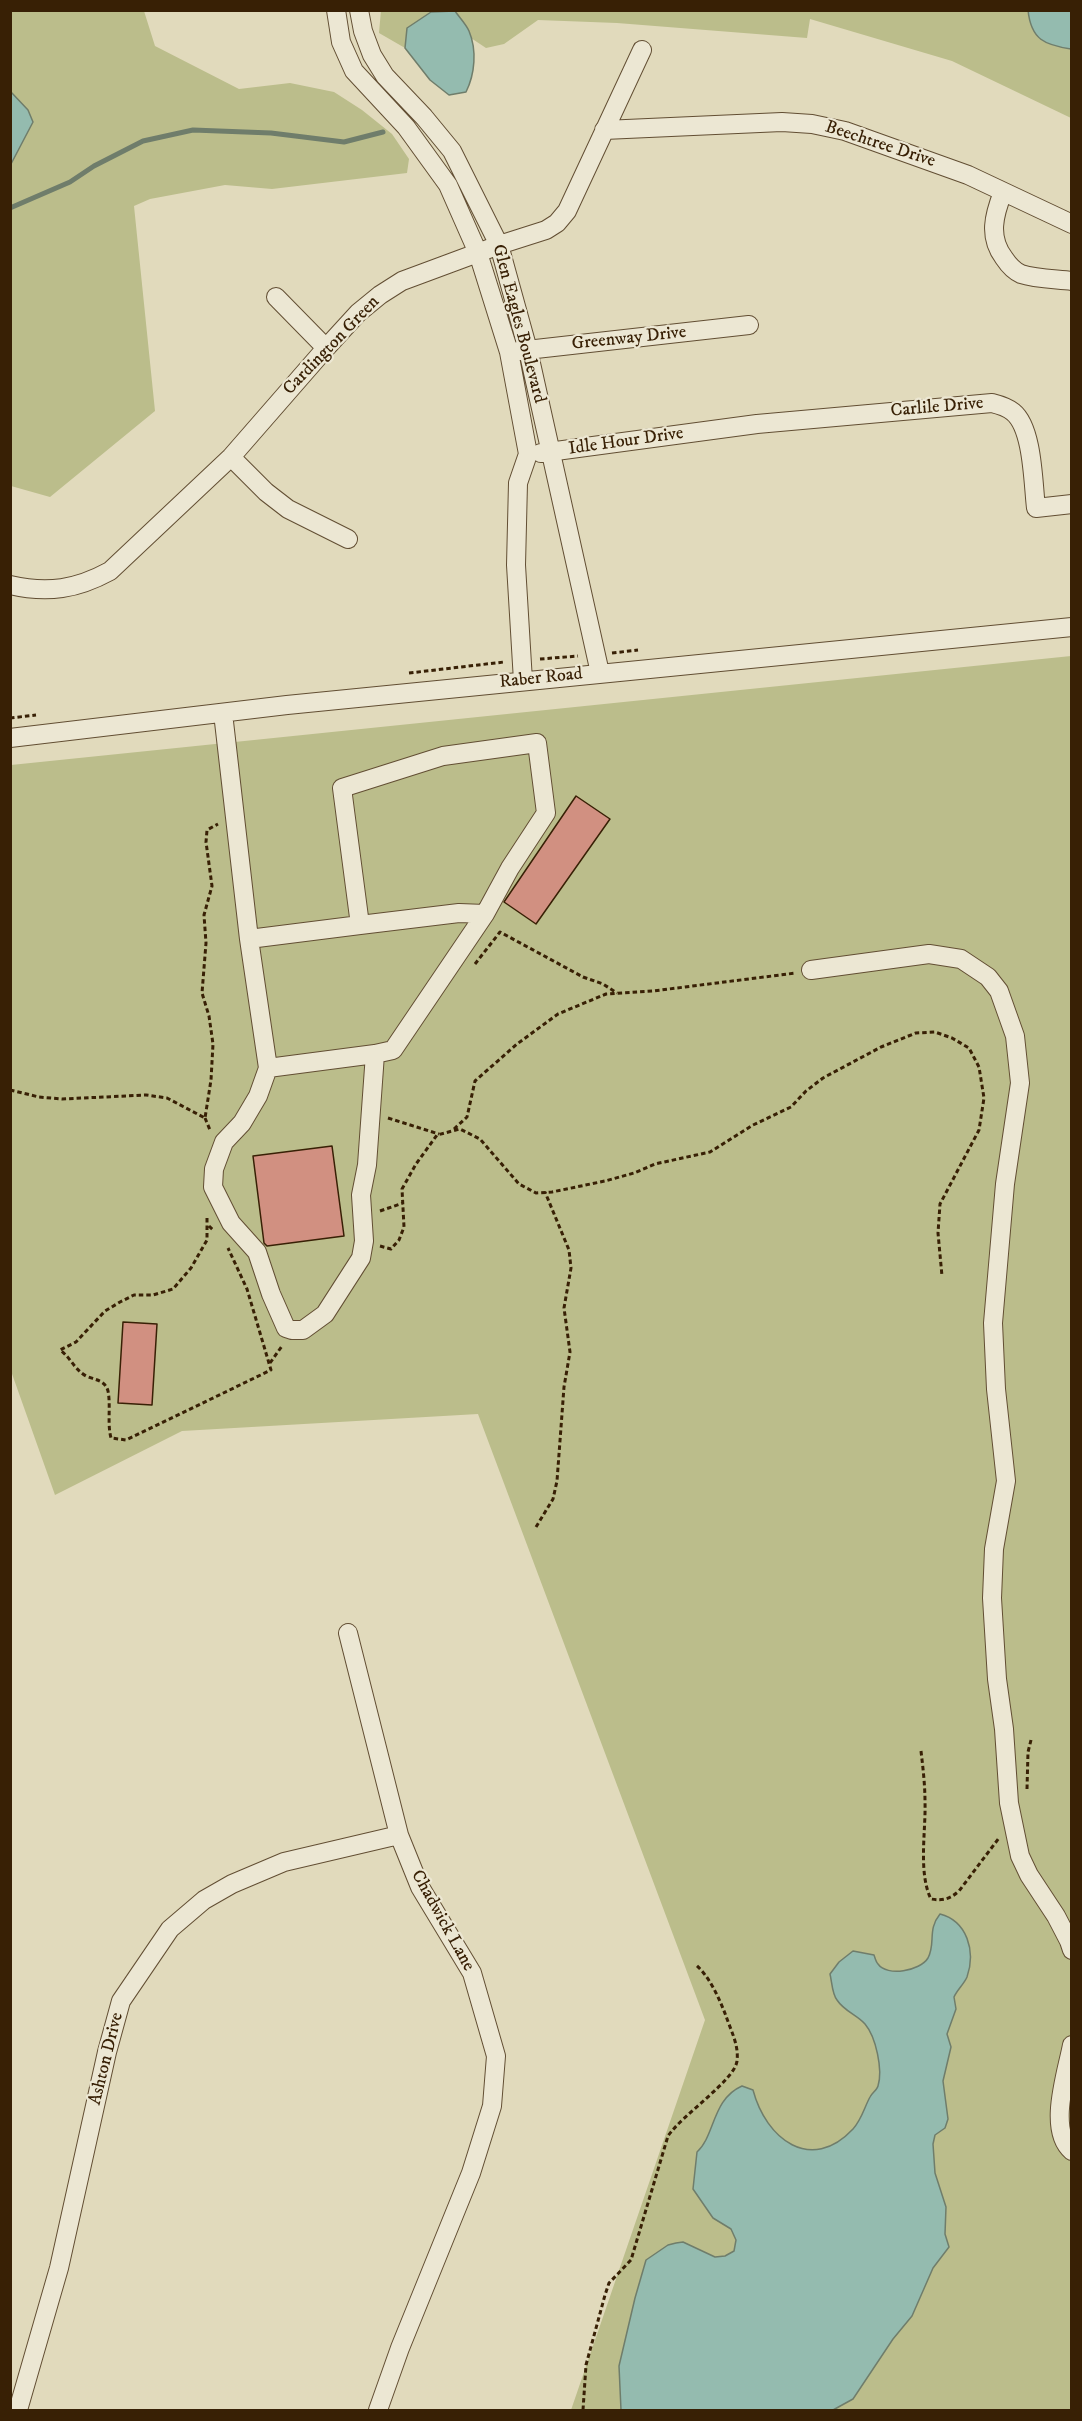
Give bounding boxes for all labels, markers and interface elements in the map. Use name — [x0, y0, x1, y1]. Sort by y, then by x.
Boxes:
street label: Beechtree Drive — [822, 117, 938, 173]
street label: Glen Eagles Boulevard — [486, 242, 550, 406]
street label: Cardington Green — [279, 292, 385, 400]
street label: Greenway Drive — [571, 322, 687, 356]
street label: Carlile Drive — [890, 393, 984, 423]
street label: Idle Hour Drive — [567, 423, 685, 461]
street label: Raber Road — [498, 664, 584, 694]
street label: Chadwick Lane — [405, 1867, 479, 1975]
street label: Ashton Drive — [85, 2010, 129, 2108]

